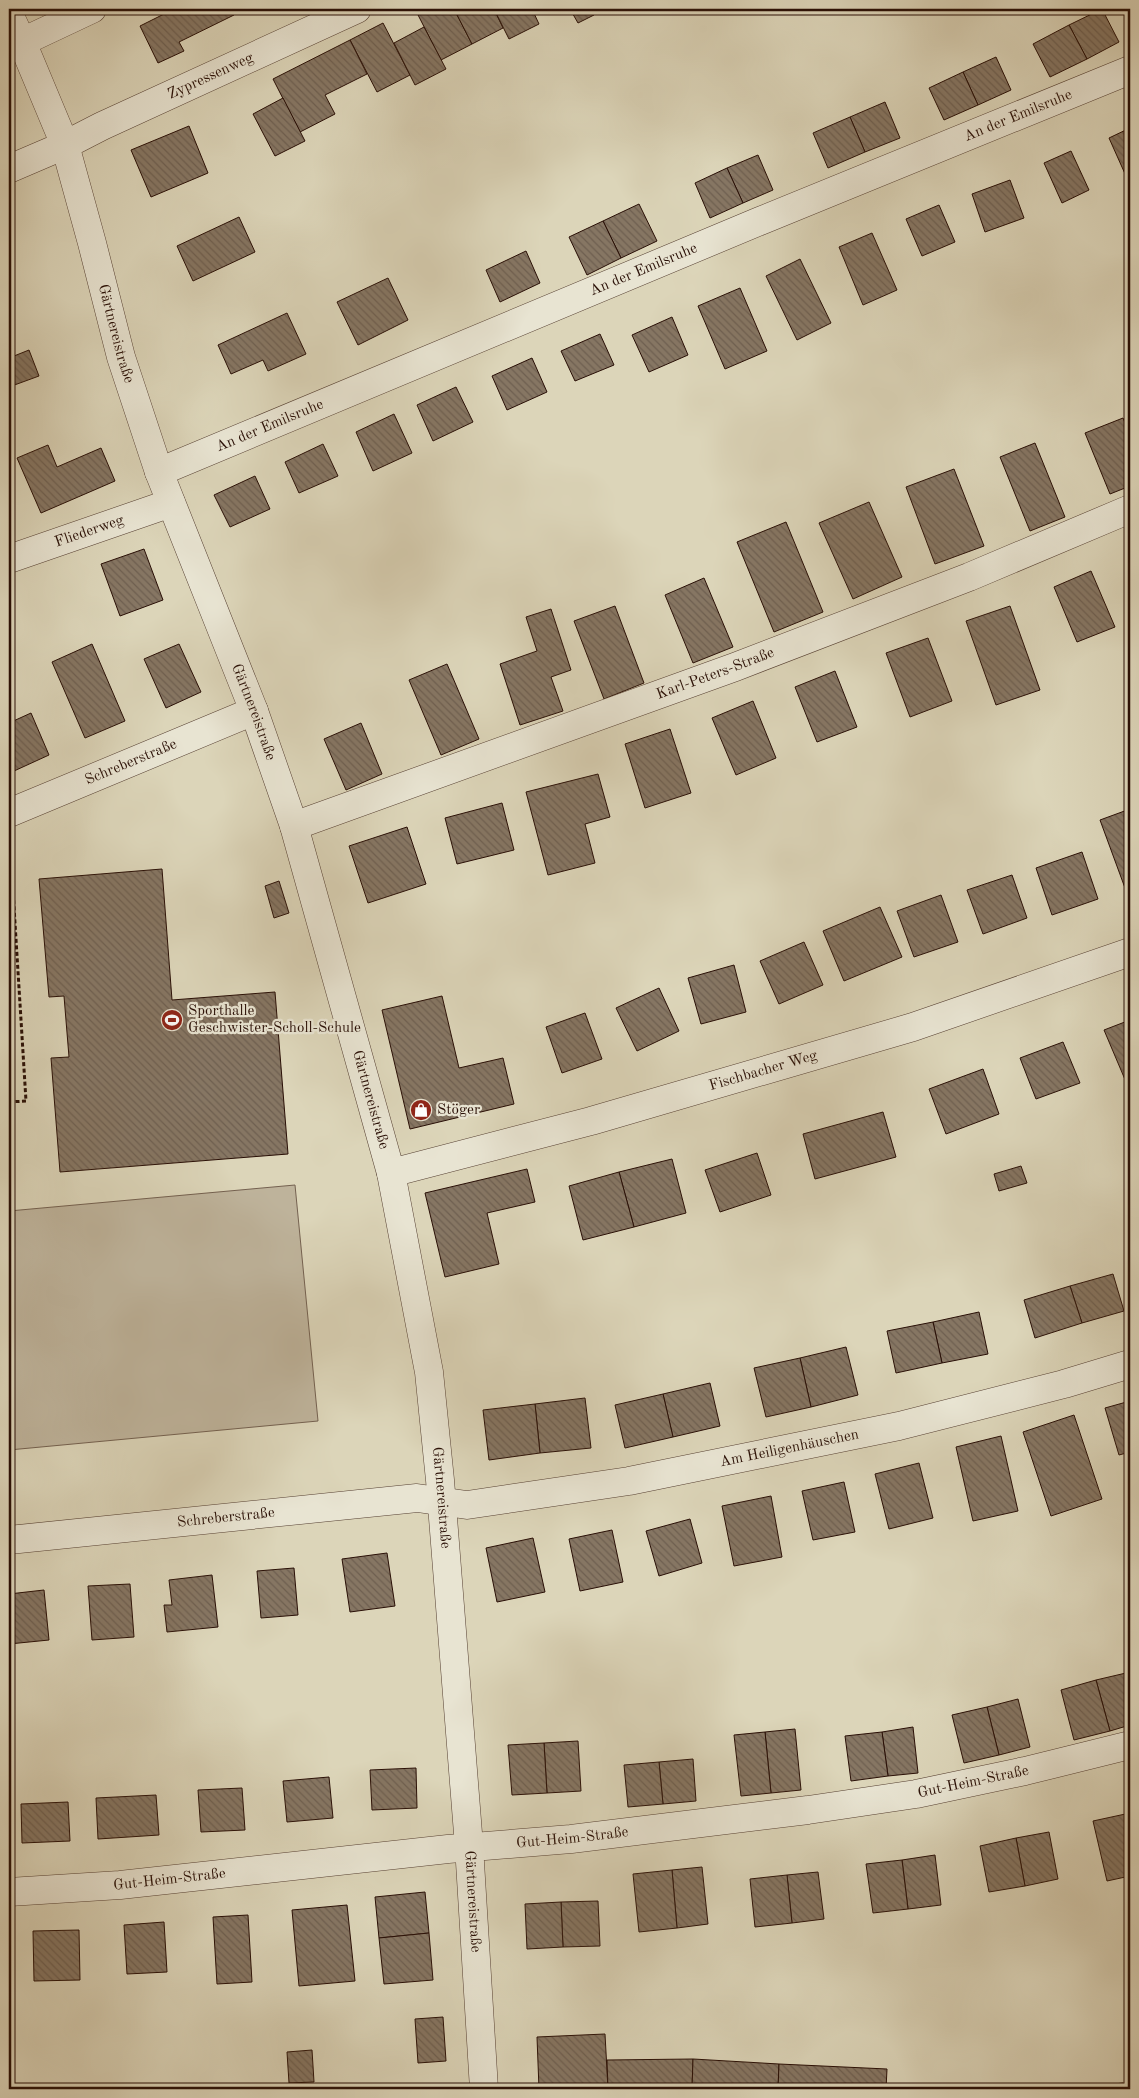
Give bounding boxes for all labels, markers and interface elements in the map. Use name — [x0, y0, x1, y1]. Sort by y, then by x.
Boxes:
street label: Zypressenweg — [165, 50, 256, 102]
street label: An der Emilsruhe — [962, 87, 1074, 144]
street label: An der Emilsruhe — [587, 241, 700, 299]
street label: Gärtnereistraße — [95, 283, 137, 385]
street label: An der Emilsruhe — [214, 397, 326, 455]
street label: Fliederweg — [53, 512, 126, 550]
street label: Karl-Peters-Straße — [654, 645, 776, 702]
street label: Gärtnereistraße — [229, 662, 278, 763]
street label: Schreberstraße — [83, 736, 179, 788]
place label: Sporthalle Geschwister-Scholl-Schule — [188, 1004, 361, 1036]
sports icon: Sporthalle Geschwister-Scholl-Schule — [160, 1008, 184, 1032]
street label: Fischbacher Weg — [707, 1048, 819, 1094]
street label: Gärtnereistraße — [350, 1049, 391, 1151]
shop icon: Stöger — [409, 1098, 433, 1122]
place label: Stöger — [437, 1103, 480, 1118]
street label: Am Heiligenhäuschen — [718, 1427, 860, 1470]
street label: Gärtnereistraße — [429, 1446, 453, 1549]
street label: Schreberstraße — [176, 1505, 275, 1530]
street label: Gut-Heim-Straße — [916, 1763, 1030, 1801]
street label: Gut-Heim-Straße — [516, 1825, 629, 1851]
street label: Gärtnereistraße — [462, 1850, 483, 1953]
street label: Gut-Heim-Straße — [113, 1866, 227, 1893]

